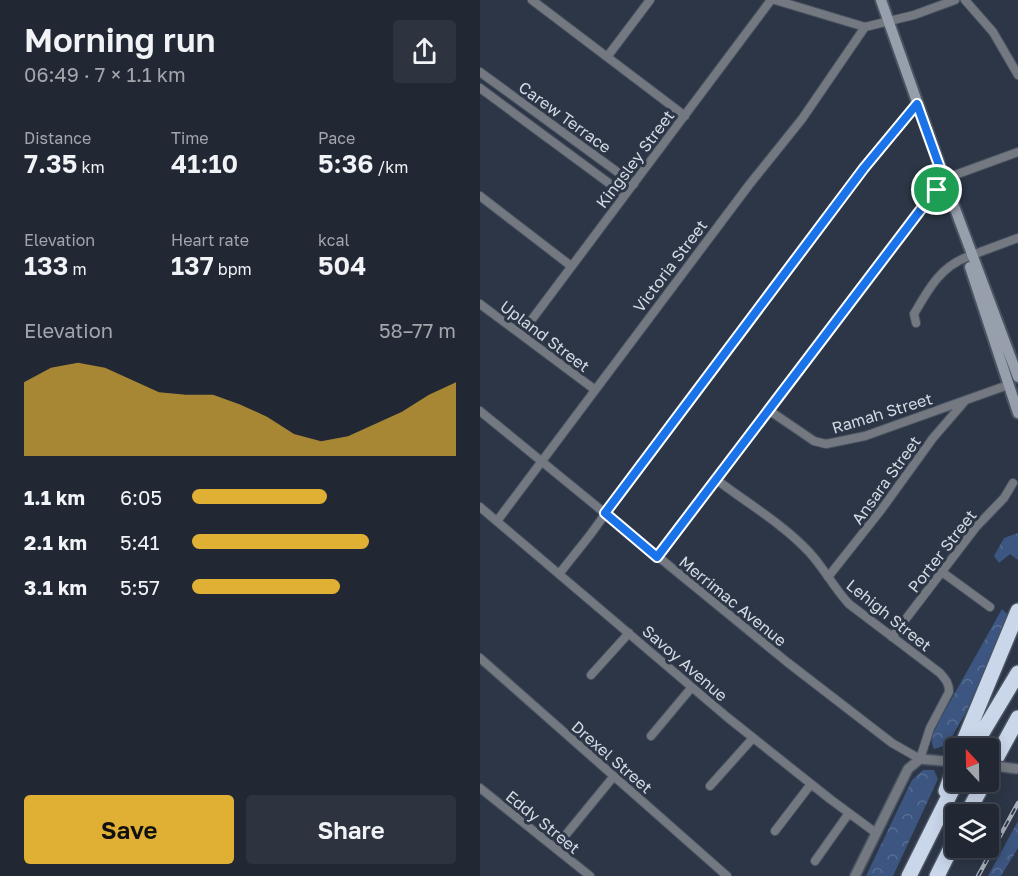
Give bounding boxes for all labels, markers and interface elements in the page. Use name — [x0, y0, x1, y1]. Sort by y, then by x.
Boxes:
text: Morning run — [24, 20, 216, 59]
button: share — [393, 20, 456, 83]
text: 06:49 · 7 × 1.1 km — [24, 62, 186, 86]
street label: Carew Terrace — [515, 77, 615, 157]
street label: Kingsley Street — [592, 106, 678, 212]
text: Distance — [24, 128, 91, 148]
text: Time — [171, 128, 209, 148]
text: Pace — [318, 128, 355, 148]
text: 7.35 — [24, 148, 77, 179]
text: 41:10 — [171, 148, 238, 179]
text: 5:36 — [318, 148, 374, 179]
text: km — [77, 157, 105, 177]
text: /km — [374, 157, 408, 177]
pin — [911, 164, 962, 215]
icon: arrive — [920, 173, 953, 206]
street label: Victoria Street — [629, 216, 711, 316]
text: Elevation — [24, 230, 95, 250]
text: Heart rate — [171, 230, 249, 250]
text: kcal — [318, 230, 350, 250]
text: 133 — [24, 250, 69, 281]
text: 137 — [171, 250, 214, 281]
text: 504 — [318, 250, 367, 281]
text: m — [69, 259, 87, 279]
text: bpm — [214, 259, 252, 279]
street label: Upland Street — [496, 296, 594, 376]
text: Elevation — [24, 318, 113, 342]
text: 58–77 m — [379, 318, 456, 342]
street label: Ramah Street — [829, 388, 935, 438]
street label: Ansara Street — [847, 432, 925, 528]
text: 1.1 km — [24, 485, 85, 509]
text: 6:05 — [120, 485, 162, 509]
street label: Porter Street — [903, 506, 981, 596]
text: 2.1 km — [24, 530, 87, 554]
text: 5:41 — [120, 530, 160, 554]
street label: Merrimac Avenue — [675, 552, 791, 650]
text: 3.1 km — [24, 575, 87, 599]
text: 5:57 — [120, 575, 160, 599]
street label: Lehigh Street — [843, 575, 935, 655]
street label: Savoy Avenue — [638, 621, 732, 705]
street label: Drexel Street — [568, 716, 656, 798]
north arrow — [945, 738, 999, 792]
map controls — [945, 738, 999, 858]
street label: Eddy Street — [502, 786, 584, 858]
button: Save — [24, 795, 234, 864]
button: Share — [246, 795, 456, 864]
button: layers — [945, 804, 999, 858]

